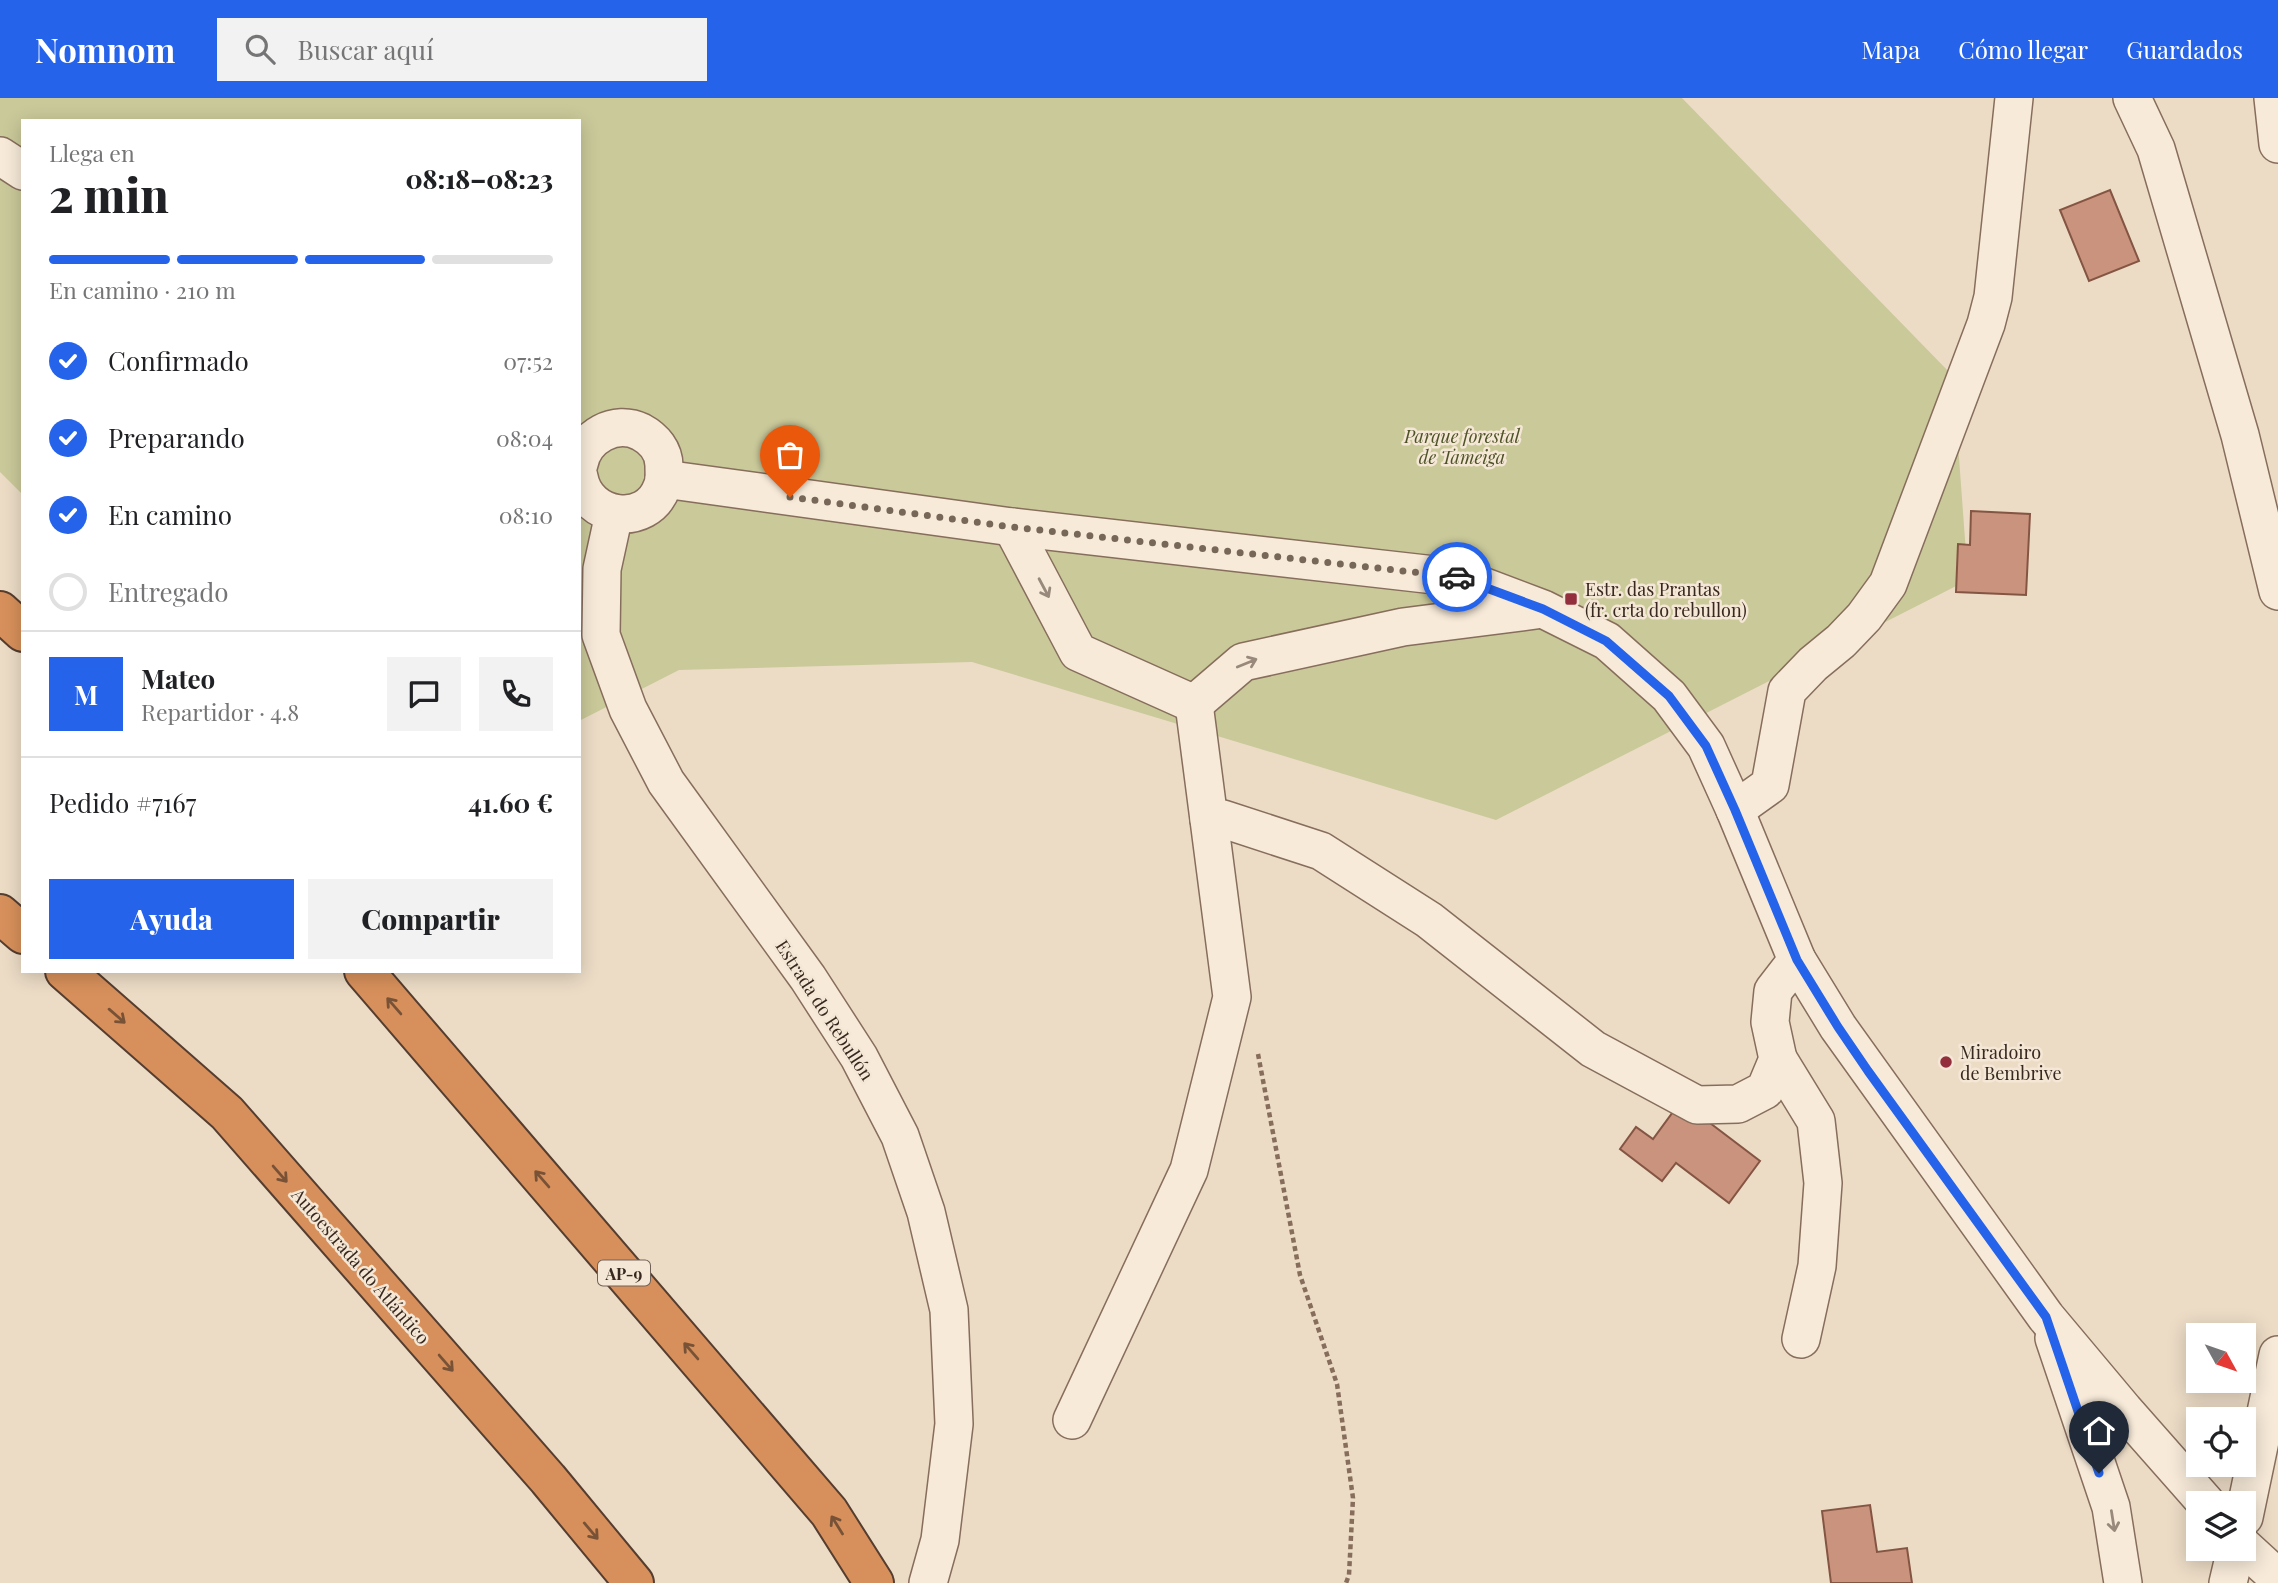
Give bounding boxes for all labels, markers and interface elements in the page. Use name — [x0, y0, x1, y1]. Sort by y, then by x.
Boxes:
search box — [217, 18, 707, 81]
text: Nomnom — [35, 27, 175, 71]
icon: search — [241, 30, 279, 68]
text: Buscar aquí — [297, 32, 434, 67]
text: Mapa — [1862, 33, 1920, 65]
text: Cómo llegar — [1958, 33, 2088, 65]
text: Guardados — [2126, 33, 2243, 65]
text: Llega en — [49, 137, 135, 168]
text: 08:18–08:23 — [405, 161, 553, 196]
text: 2 min — [49, 163, 169, 225]
text: En camino · 210 m — [49, 274, 236, 305]
icon: check — [49, 342, 87, 380]
text: Confirmado — [108, 343, 249, 378]
text: 07:52 — [503, 345, 553, 376]
icon: check — [49, 419, 87, 457]
text: Preparando — [108, 420, 245, 455]
text: 08:04 — [496, 422, 553, 453]
park label: Parque forestal de Tameiga — [1403, 424, 1521, 469]
pin — [760, 425, 820, 497]
icon: bag — [771, 436, 809, 474]
icon: check — [49, 496, 87, 534]
text: En camino — [108, 497, 232, 532]
text: 08:10 — [499, 499, 553, 530]
courier — [1422, 542, 1492, 612]
icon: car — [1438, 558, 1476, 596]
text: Entregado — [108, 574, 229, 609]
one-way arrow — [1037, 577, 1051, 597]
place label: Estr. das Prantas (fr. crta do rebullon) — [1585, 577, 1747, 622]
marker: Estr. das Prantas (fr. crta do rebullon) — [1563, 591, 1579, 607]
one-way arrow — [1236, 656, 1258, 669]
button: chat — [387, 657, 461, 731]
button: phone — [479, 657, 553, 731]
text: Mateo — [141, 661, 215, 696]
text: M — [74, 677, 98, 712]
text: Repartidor · 4.8 — [141, 696, 299, 727]
text: Pedido #7167 — [49, 785, 196, 820]
text: 41.60 € — [468, 785, 553, 820]
button: Ayuda — [49, 879, 294, 959]
button: Compartir — [308, 879, 553, 959]
street label: Estrada do Rebullón — [771, 935, 880, 1085]
one-way arrow — [386, 998, 402, 1016]
one-way arrow — [107, 1008, 125, 1024]
place label: Miradoiro de Bembrive — [1960, 1040, 2062, 1085]
marker: Miradoiro de Bembrive — [1938, 1054, 1954, 1070]
one-way arrow — [272, 1164, 288, 1182]
one-way arrow — [534, 1170, 550, 1188]
street label: Autoestrada do Atlántico — [286, 1182, 435, 1349]
road number: AP-9 — [598, 1260, 650, 1286]
north arrow — [2186, 1323, 2256, 1393]
map controls — [2186, 1323, 2256, 1561]
one-way arrow — [683, 1343, 699, 1361]
one-way arrow — [438, 1354, 454, 1372]
pin — [2069, 1401, 2129, 1473]
button: locate — [2186, 1407, 2256, 1477]
icon: home — [2080, 1412, 2118, 1450]
button: layers — [2186, 1491, 2256, 1561]
one-way arrow — [2107, 1509, 2120, 1532]
one-way arrow — [830, 1516, 844, 1536]
one-way arrow — [583, 1522, 599, 1540]

